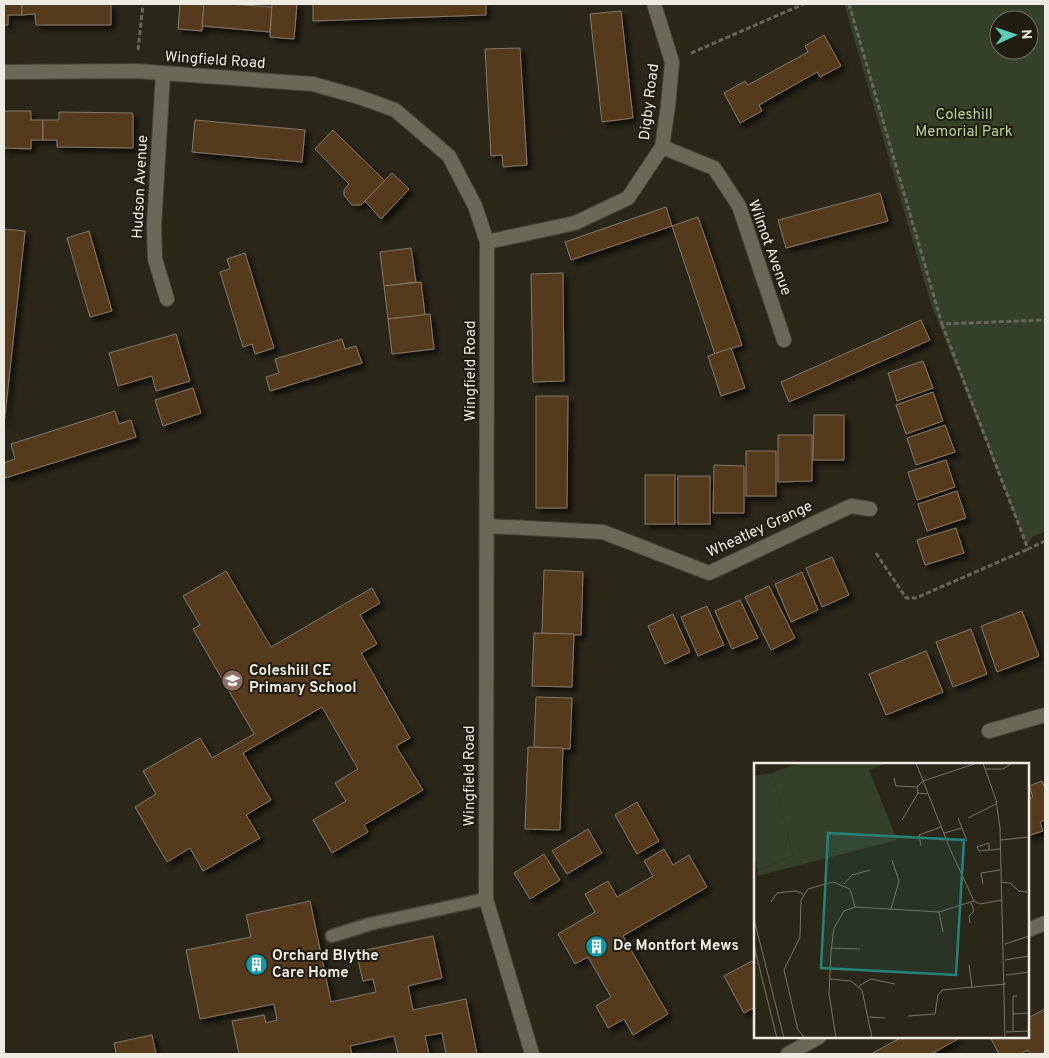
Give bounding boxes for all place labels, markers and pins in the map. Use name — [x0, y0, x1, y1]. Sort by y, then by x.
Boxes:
place label: Coleshill CE Primary School — [249, 662, 357, 698]
school or university icon: Coleshill CE Primary School — [221, 668, 245, 692]
building icon: De Montfort Mews — [585, 934, 609, 958]
place label: De Montfort Mews — [613, 937, 739, 956]
place label: Orchard Blythe Care Home — [272, 947, 379, 983]
building icon: Orchard Blythe Care Home — [244, 953, 268, 977]

